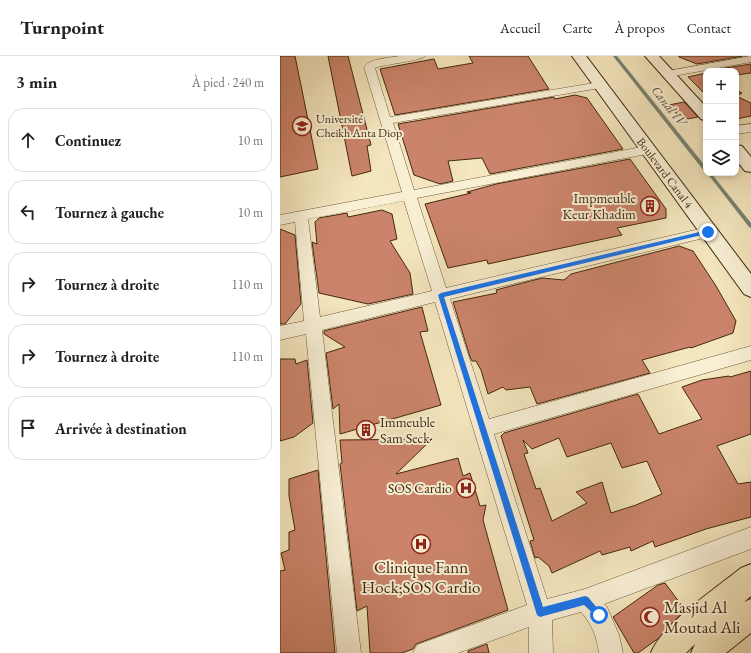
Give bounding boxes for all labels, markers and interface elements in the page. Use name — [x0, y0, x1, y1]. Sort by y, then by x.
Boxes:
text: Turnpoint — [20, 15, 104, 40]
text: Accueil — [500, 19, 541, 37]
text: Carte — [563, 19, 593, 37]
text: À propos — [615, 19, 665, 37]
text: Contact — [687, 19, 731, 37]
map controls — [703, 68, 739, 176]
button: + — [703, 68, 739, 104]
text: 3 min — [16, 71, 57, 93]
text: À pied · 240 m — [192, 74, 264, 91]
water label: Canal IV — [648, 82, 692, 131]
button: − — [703, 104, 739, 140]
place label: Université Cheikh Anta Diop — [316, 111, 402, 141]
school or university icon: Université Cheikh Anta Diop — [291, 115, 313, 137]
icon: ahead — [17, 129, 39, 151]
text: Continuez — [55, 131, 121, 150]
text: 10 m — [238, 132, 263, 149]
street label: Boulevard Canal 4 — [633, 134, 697, 212]
button: layers — [703, 140, 739, 176]
place label: Impmeuble Keur Khadim — [562, 189, 637, 223]
building icon: Impmeuble Keur Khadim — [639, 195, 661, 217]
icon: left — [17, 201, 39, 223]
text: Tournez à gauche — [55, 203, 164, 222]
text: 10 m — [238, 204, 263, 221]
route end — [699, 223, 717, 241]
icon: right — [17, 273, 39, 295]
text: Tournez à droite — [55, 275, 159, 294]
text: 110 m — [232, 276, 263, 293]
icon: right — [17, 345, 39, 367]
text: Tournez à droite — [55, 347, 159, 366]
text: 110 m — [232, 348, 263, 365]
place label: Immeuble Sam Seck — [380, 413, 436, 447]
icon: arrive — [17, 417, 39, 439]
text: Arrivée à destination — [55, 419, 187, 438]
building icon: Immeuble Sam Seck — [355, 419, 377, 441]
hospital icon: SOS Cardio — [455, 477, 477, 499]
place label: SOS Cardio — [388, 479, 452, 497]
hospital icon: Clinique Fann Hock;SOS Cardio — [410, 533, 432, 555]
place label: Clinique Fann Hock;SOS Cardio — [362, 556, 480, 598]
place label: Masjid Al Moutad Ali — [664, 596, 740, 638]
route start — [590, 606, 608, 624]
mosque icon: Masjid Al Moutad Ali — [639, 606, 661, 628]

